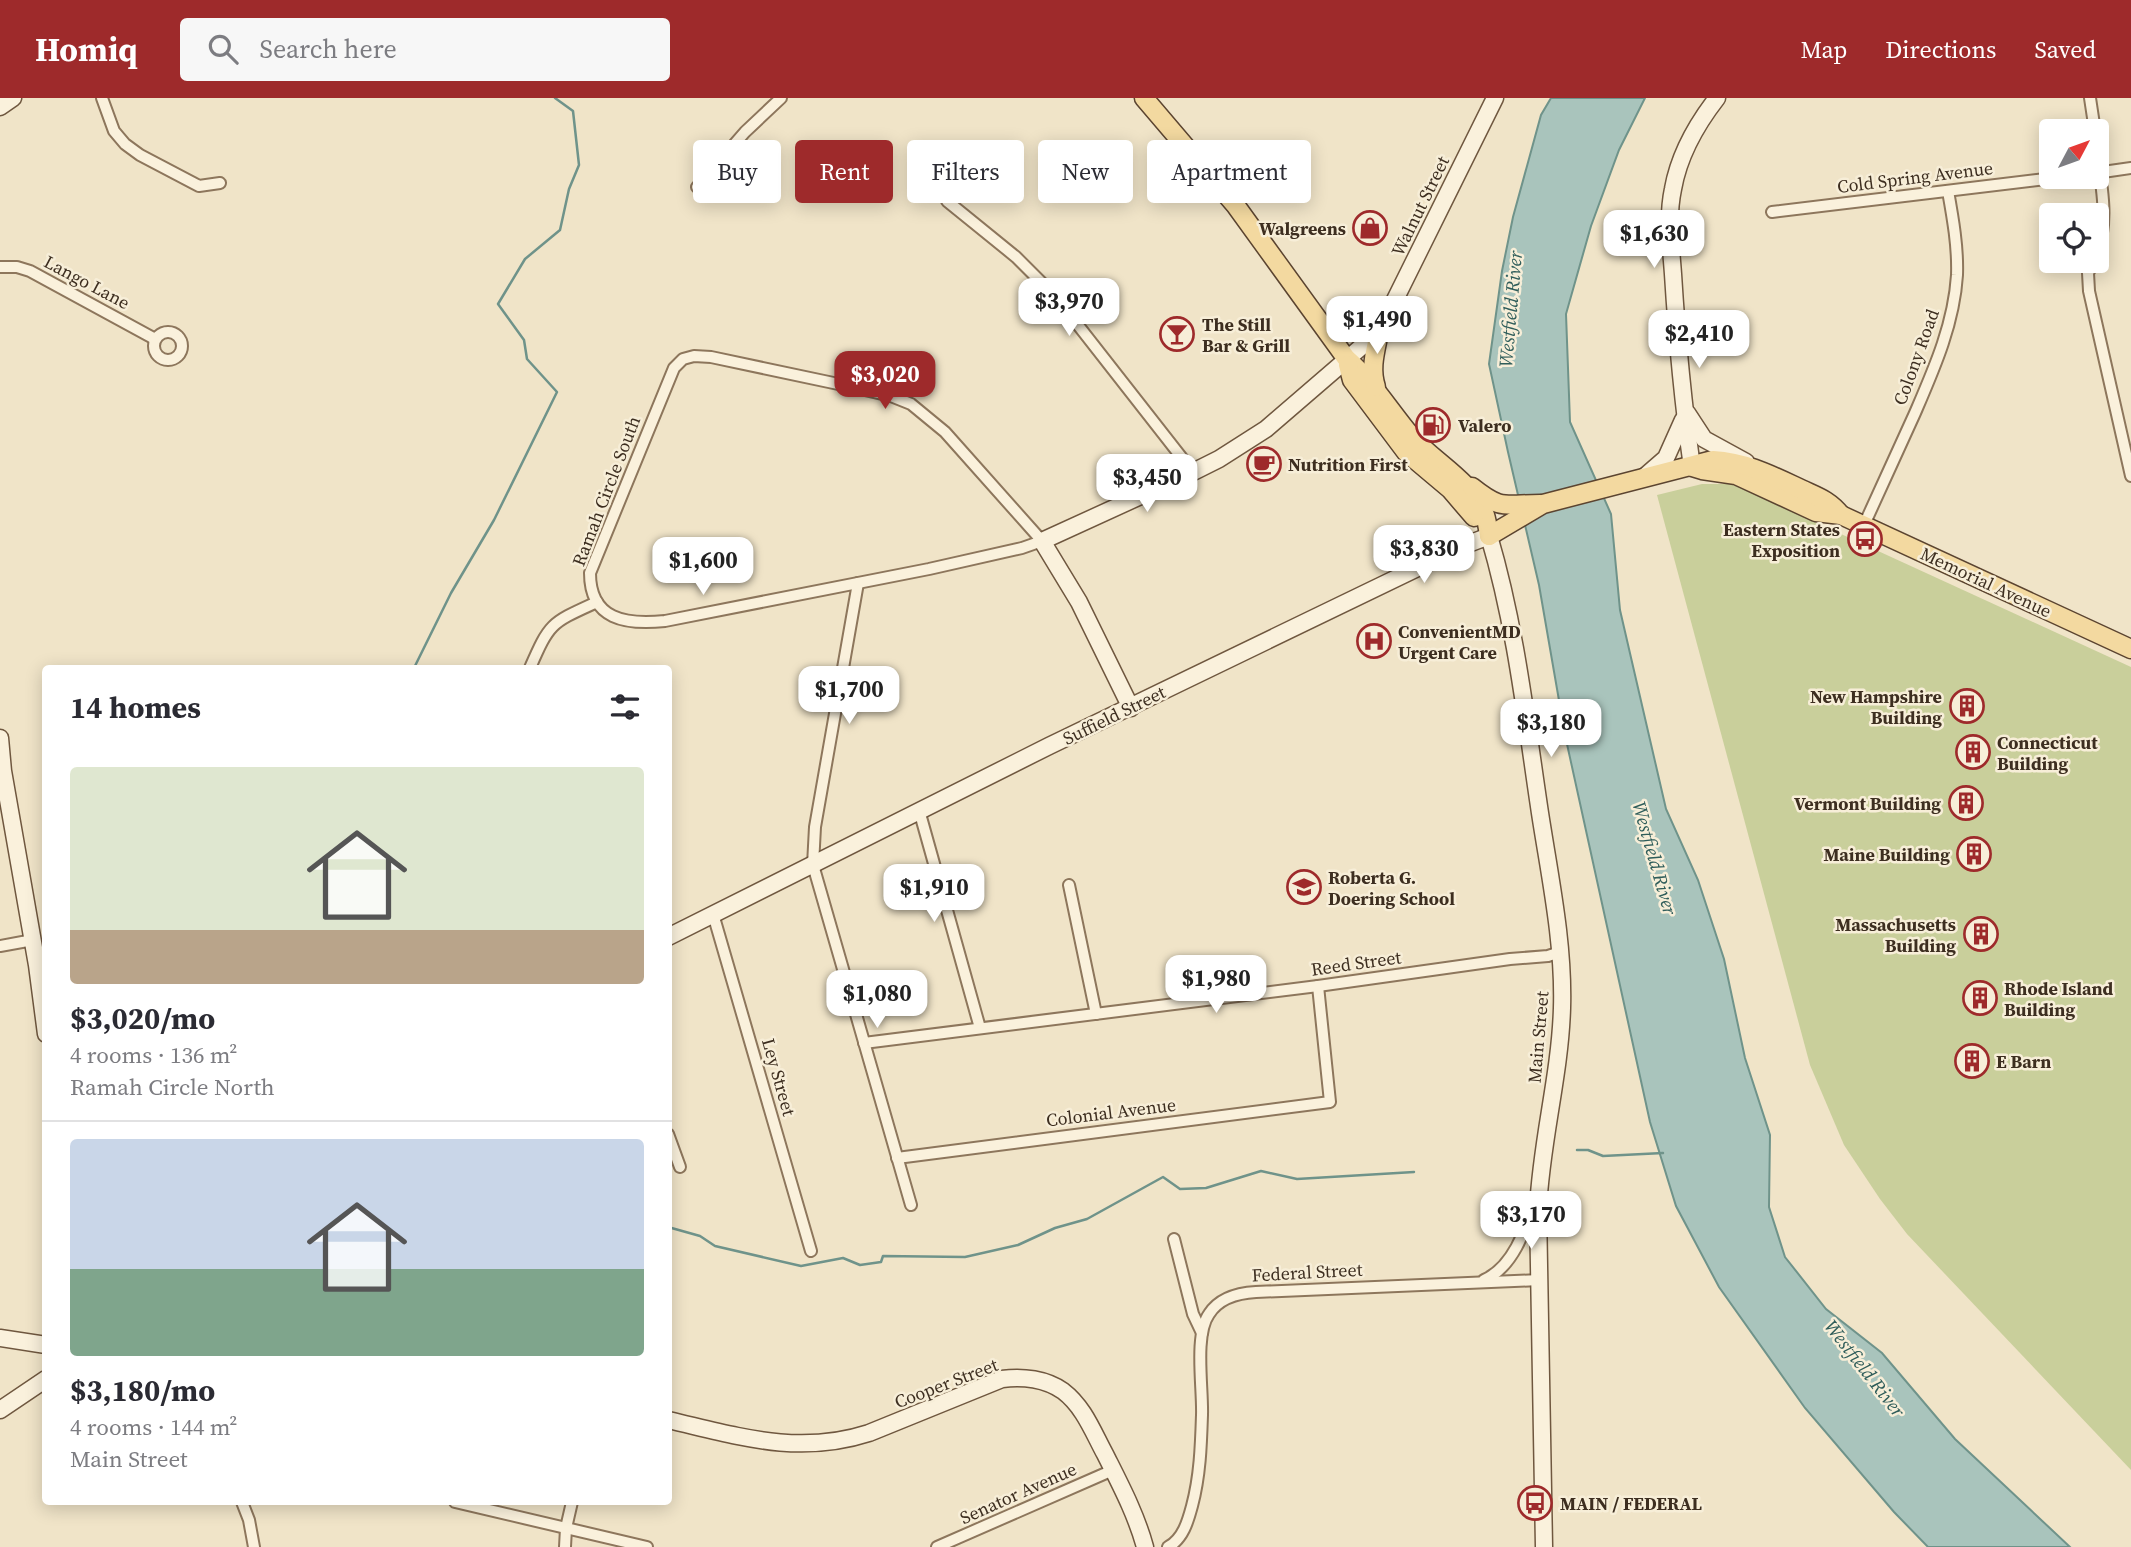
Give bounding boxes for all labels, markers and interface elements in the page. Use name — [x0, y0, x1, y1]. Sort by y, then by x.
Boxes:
search box — [180, 18, 670, 81]
text: Homiq — [35, 27, 138, 72]
icon: search — [204, 30, 242, 68]
text: Search here — [260, 31, 397, 67]
text: Map — [1800, 33, 1847, 66]
text: Directions — [1885, 33, 1996, 66]
text: Saved — [2034, 33, 2096, 66]
north arrow — [2039, 119, 2109, 189]
map controls — [2039, 119, 2109, 273]
chip: Buy — [693, 140, 781, 203]
chip: Rent — [795, 140, 893, 203]
chip: Filters — [907, 140, 1024, 203]
chip: New — [1038, 140, 1133, 203]
chip: Apartment — [1147, 140, 1311, 203]
street label: Walnut Street — [1385, 152, 1455, 260]
street label: Cold Spring Avenue — [1836, 155, 1994, 199]
button: locate — [2039, 203, 2109, 273]
shop icon: Walgreens — [1351, 209, 1389, 247]
pin: $1,630 — [1597, 211, 1711, 270]
place label: Walgreens — [1259, 216, 1346, 241]
text: $1,630 — [1619, 217, 1689, 249]
water label: Westfield River — [1492, 248, 1528, 368]
street label: Lango Lane — [40, 249, 134, 315]
pin: $3,970 — [1012, 278, 1126, 338]
text: $3,970 — [1034, 285, 1104, 317]
pin: $1,490 — [1320, 296, 1434, 356]
text: $1,490 — [1342, 303, 1412, 335]
street label: Colony Road — [1887, 305, 1945, 409]
pin: $2,410 — [1642, 310, 1756, 370]
place label: The Still Bar & Grill — [1202, 312, 1290, 358]
bar icon: The Still Bar & Grill — [1158, 315, 1196, 353]
text: $2,410 — [1664, 317, 1734, 349]
pin: $3,020 — [828, 352, 942, 411]
text: $3,020 — [850, 358, 920, 390]
fuel station icon: Valero — [1414, 406, 1452, 444]
street label: Ramah Circle South — [566, 412, 646, 570]
place label: Valero — [1458, 413, 1511, 438]
cafe icon: Nutrition First — [1245, 445, 1283, 483]
place label: Nutrition First — [1288, 452, 1408, 477]
pin: $3,450 — [1090, 454, 1204, 514]
text: $3,450 — [1112, 461, 1182, 493]
place label: Eastern States Exposition — [1723, 517, 1840, 563]
bus stop icon: Eastern States Exposition — [1846, 520, 1884, 558]
pin: $3,830 — [1367, 526, 1481, 585]
text: $3,830 — [1389, 532, 1459, 564]
pin: $1,600 — [646, 538, 760, 597]
street label: Memorial Avenue — [1916, 541, 2056, 623]
text: $1,600 — [668, 544, 738, 576]
place label: ConvenientMD Urgent Care — [1398, 619, 1521, 665]
hospital icon: ConvenientMD Urgent Care — [1355, 622, 1393, 660]
pin: $1,700 — [792, 666, 906, 726]
text: $1,700 — [814, 673, 884, 705]
street label: Suffield Street — [1059, 679, 1170, 751]
place label: New Hampshire Building — [1810, 684, 1942, 730]
text: 14 homes — [70, 687, 201, 728]
building icon: New Hampshire Building — [1948, 687, 1986, 725]
icon: filters — [606, 688, 644, 726]
pin: $3,180 — [1494, 700, 1608, 759]
text: $3,180 — [1516, 706, 1586, 738]
place label: Connecticut Building — [1997, 730, 2098, 776]
building icon: Connecticut Building — [1954, 733, 1992, 771]
building icon: Vermont Building — [1947, 784, 1985, 822]
place label: Vermont Building — [1794, 791, 1941, 816]
water label: Westfield River — [1626, 798, 1684, 919]
icon: home — [294, 812, 420, 938]
building icon: Maine Building — [1955, 835, 1993, 873]
place label: Maine Building — [1824, 842, 1950, 867]
pin: $1,910 — [877, 864, 991, 924]
place label: Roberta G. Doering School — [1328, 865, 1455, 911]
school or university icon: Roberta G. Doering School — [1285, 868, 1323, 906]
text: $1,910 — [899, 871, 969, 903]
place label: Massachusetts Building — [1835, 912, 1956, 958]
building icon: Massachusetts Building — [1962, 915, 2000, 953]
street label: Reed Street — [1309, 944, 1403, 982]
pin: $1,980 — [1159, 956, 1273, 1015]
text: $1,980 — [1181, 962, 1251, 994]
pin: $1,080 — [820, 970, 934, 1030]
place label: Rhode Island Building — [2004, 976, 2114, 1022]
text: $1,080 — [842, 977, 912, 1009]
building icon: Rhode Island Building — [1961, 979, 1999, 1017]
street label: Main Street — [1522, 990, 1554, 1084]
text: $3,020/mo — [70, 998, 215, 1039]
street label: Ley Street — [756, 1035, 802, 1119]
text: 4 rooms · 136 m² — [70, 1039, 237, 1071]
building icon: E Barn — [1953, 1042, 1991, 1080]
place label: E Barn — [1996, 1049, 2051, 1074]
text: Ramah Circle North — [70, 1071, 275, 1103]
street label: Colonial Avenue — [1045, 1092, 1177, 1132]
icon: home — [294, 1184, 420, 1310]
pin: $3,170 — [1474, 1192, 1588, 1251]
text: $3,170 — [1496, 1198, 1566, 1230]
street label: Federal Street — [1251, 1257, 1363, 1287]
water label: Westfield River — [1819, 1314, 1912, 1423]
street label: Cooper Street — [891, 1352, 1001, 1414]
text: $3,180/mo — [70, 1370, 215, 1411]
text: 4 rooms · 144 m² — [70, 1411, 237, 1443]
text: Main Street — [70, 1443, 188, 1475]
street label: Senator Avenue — [956, 1456, 1080, 1530]
bus stop icon: MAIN / FEDERAL — [1516, 1484, 1554, 1522]
place label: MAIN / FEDERAL — [1560, 1491, 1703, 1516]

